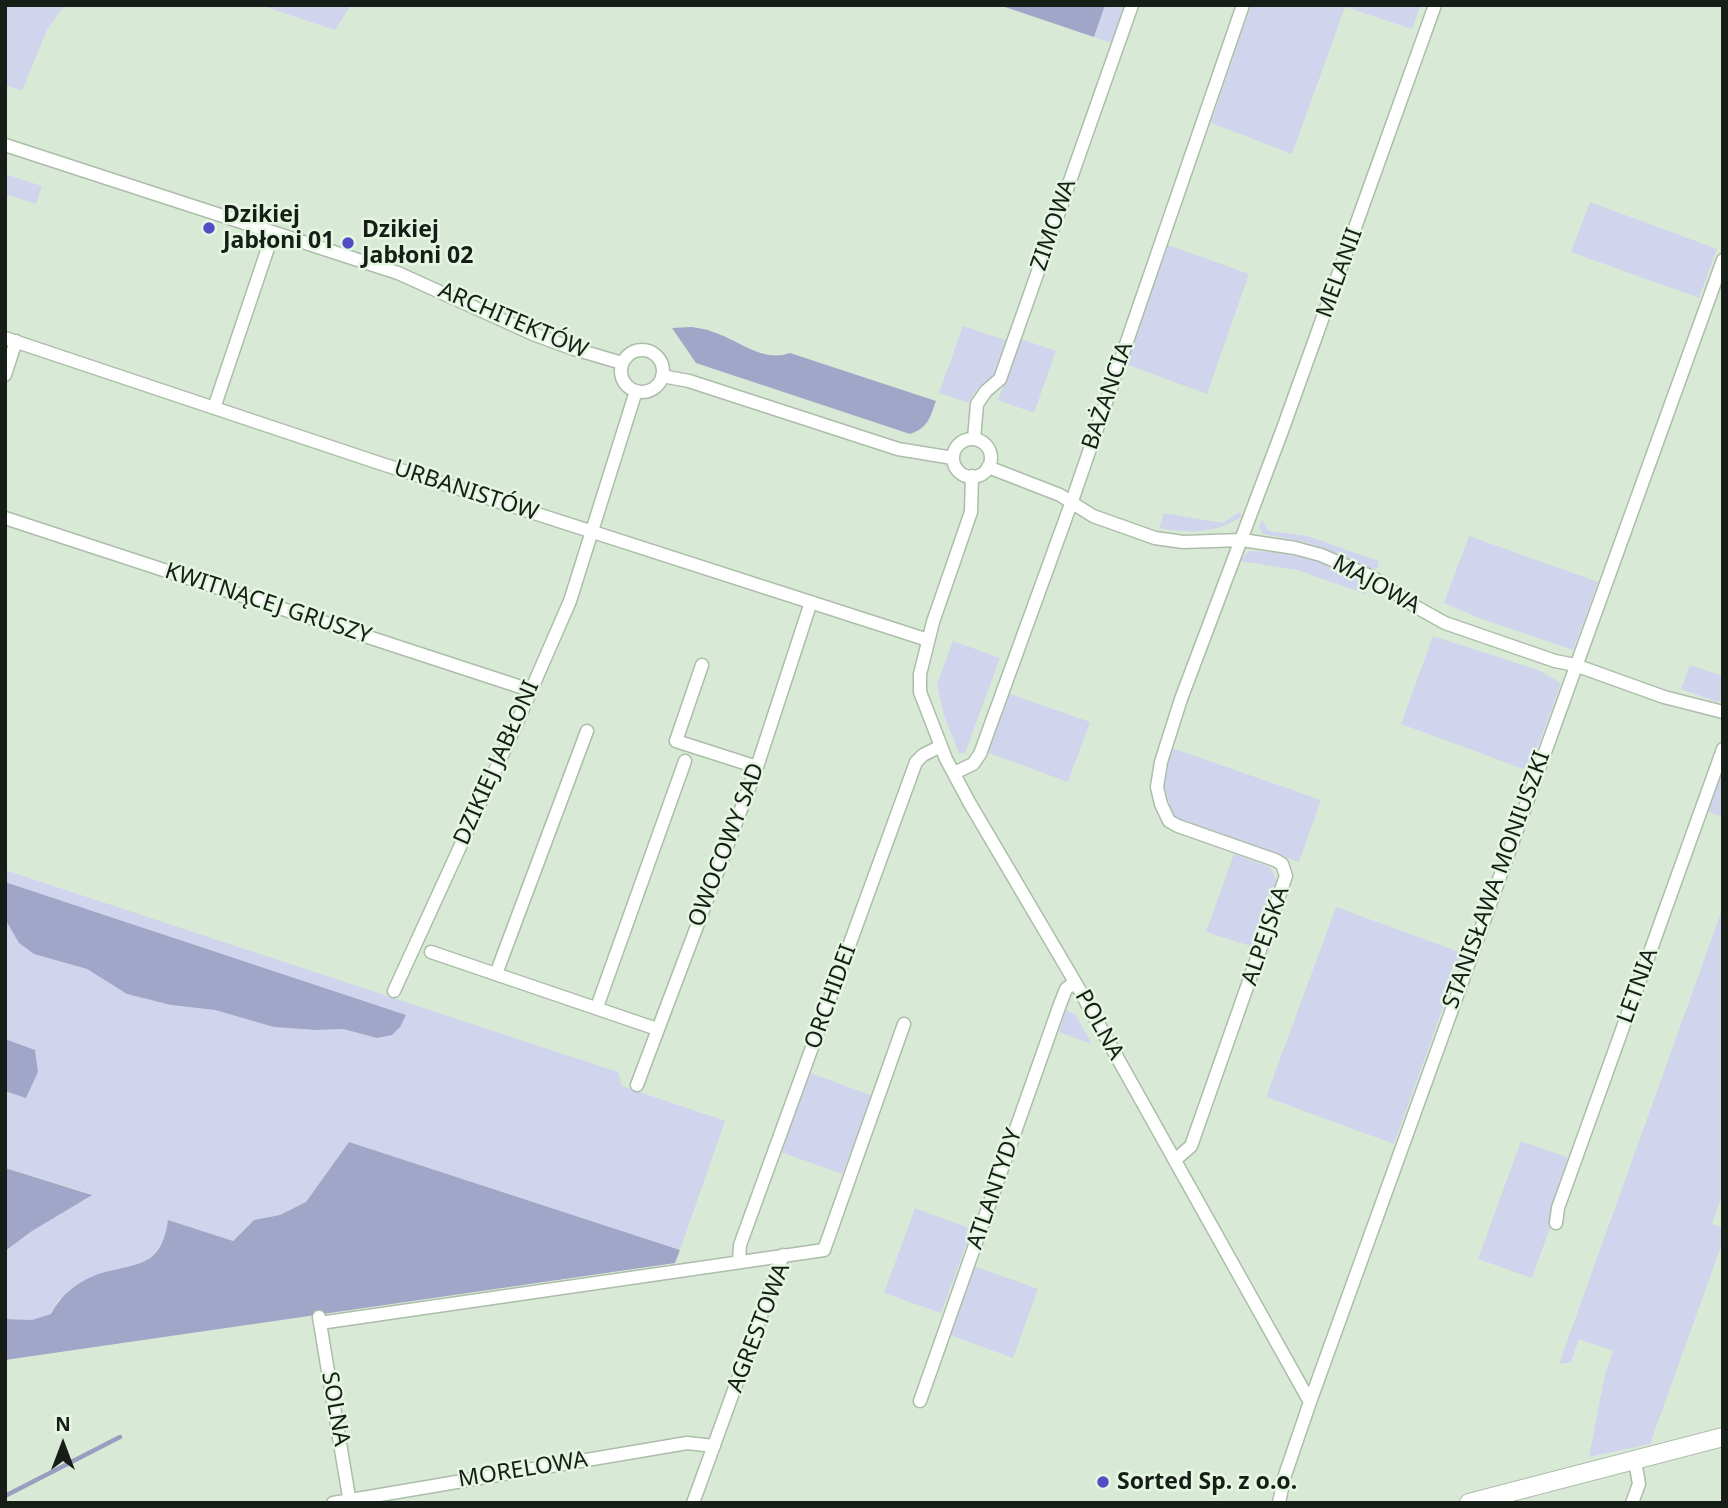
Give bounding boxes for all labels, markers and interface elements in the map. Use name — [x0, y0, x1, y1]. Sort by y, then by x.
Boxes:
street label: ZIMOWA — [1026, 176, 1082, 274]
place label: Dzikiej Jabłoni 01 — [223, 201, 334, 255]
place label: Dzikiej Jabłoni 02 — [362, 216, 473, 270]
marker: Dzikiej Jabłoni 01 — [201, 220, 217, 236]
street label: MELANII — [1311, 224, 1369, 322]
marker: Dzikiej Jabłoni 02 — [340, 235, 356, 251]
street label: ARCHITEKTÓW — [434, 277, 592, 365]
street label: BAŻANCIA — [1077, 339, 1139, 453]
street label: URBANISTÓW — [390, 455, 542, 527]
street label: MAJOWA — [1327, 550, 1425, 620]
street label: KWITNĄCEJ GRUSZY — [161, 558, 375, 650]
street label: DZIKIEJ JABŁONI — [448, 677, 546, 849]
street label: STANISŁAWA MONIUSZKI — [1437, 747, 1557, 1013]
street label: OWOCOWY SAD — [683, 759, 771, 931]
street label: ALPEJSKA — [1236, 883, 1296, 989]
street label: ORCHIDEI — [799, 941, 863, 1053]
street label: LETNIA — [1612, 945, 1664, 1027]
street label: POLNA — [1068, 985, 1130, 1065]
street label: ATLANTYDY — [962, 1125, 1028, 1253]
street label: AGRESTOWA — [722, 1260, 796, 1396]
street label: SOLNA — [315, 1370, 355, 1448]
north arrow — [28, 1410, 98, 1480]
text: N — [55, 1411, 71, 1437]
street label: MORELOWA — [456, 1446, 590, 1494]
place label: Sorted Sp. z o.o. — [1117, 1468, 1297, 1496]
marker: Sorted Sp. z o.o. — [1095, 1474, 1111, 1490]

